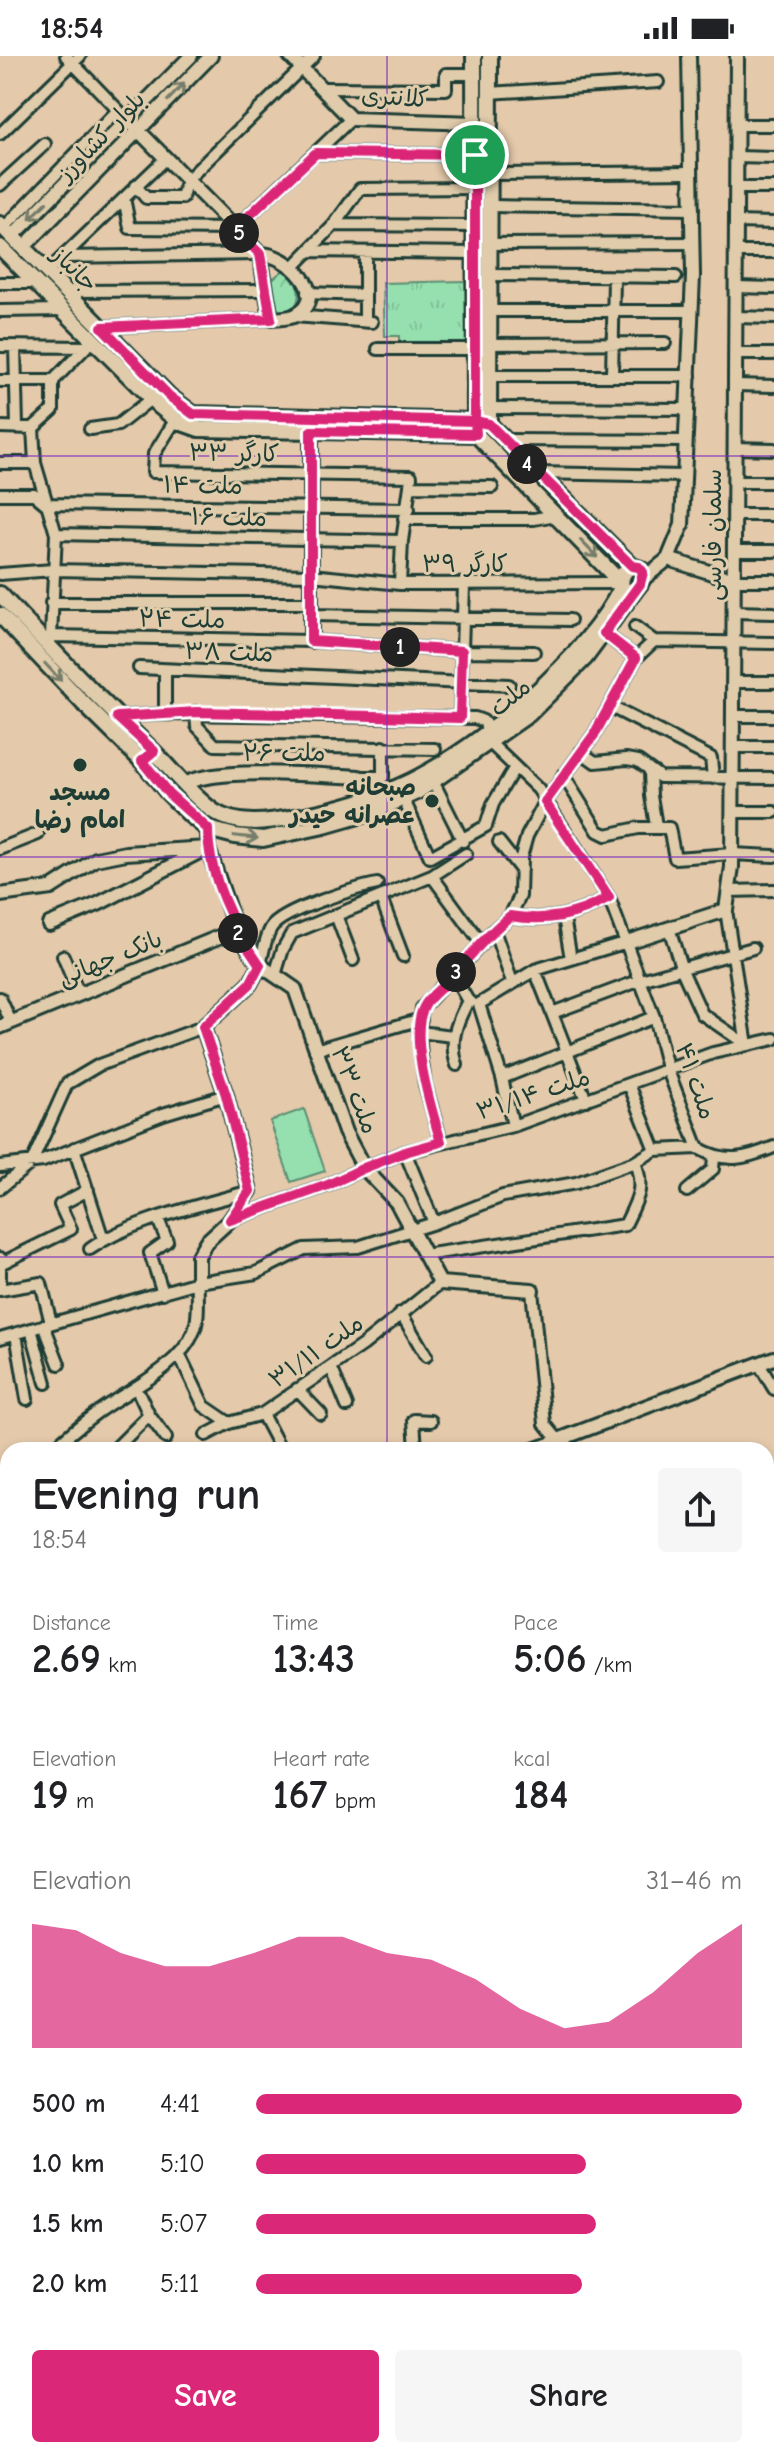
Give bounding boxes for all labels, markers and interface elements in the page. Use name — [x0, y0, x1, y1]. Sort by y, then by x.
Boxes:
text: 18:54 — [40, 11, 103, 46]
street label: کلانتری — [360, 81, 430, 113]
one-way arrow — [166, 83, 185, 102]
street label: بلوار کشاورز — [50, 85, 152, 189]
pin — [441, 121, 509, 189]
icon: arrive — [453, 133, 497, 177]
one-way arrow — [28, 201, 47, 221]
pin: 5 — [219, 213, 259, 253]
text: 5 — [233, 220, 245, 246]
street label: جانباز — [45, 239, 104, 298]
street label: کارگر ۳۳ — [189, 438, 279, 468]
pin: 4 — [507, 444, 547, 484]
text: 4 — [522, 451, 532, 477]
street label: سلمان فارسی — [699, 469, 728, 601]
street label: ملت ۱۴ — [163, 470, 243, 500]
street label: ملت ۱۶ — [191, 502, 267, 532]
one-way arrow — [579, 539, 598, 559]
street label: کارگر ۳۹ — [422, 550, 508, 578]
street label: ملت ۲۴ — [138, 604, 226, 634]
pin: 1 — [380, 627, 420, 667]
text: 1 — [396, 634, 404, 660]
street label: ملت ۳۸ — [184, 636, 274, 668]
one-way arrow — [44, 662, 63, 682]
street label: ملت — [484, 672, 536, 722]
street label: ملت ۲۶ — [242, 739, 326, 767]
marker: مسجد امام رضا — [71, 756, 89, 774]
place label: صبحانه عصرانه حیدر — [288, 773, 416, 829]
place label: مسجد امام رضا — [35, 778, 125, 838]
marker: صبحانه عصرانه حیدر — [423, 792, 441, 810]
one-way arrow — [233, 830, 258, 845]
pin: 2 — [218, 913, 258, 953]
text: 2 — [233, 920, 243, 946]
street label: بانک جهانی — [54, 924, 167, 993]
pin: 3 — [436, 952, 476, 992]
text: 3 — [451, 959, 461, 985]
street label: ملت ۴۱ — [670, 1039, 722, 1123]
street label: ملت ۳۳ — [326, 1042, 384, 1138]
street label: ملت ۳۱/۱۴ — [473, 1062, 593, 1126]
street label: ملت ۳۱/۱۱ — [264, 1308, 368, 1394]
button: share — [658, 1468, 742, 1552]
text: Evening run — [32, 1469, 260, 1520]
text: 18:54 — [32, 1525, 87, 1555]
text: Distance — [32, 1610, 111, 1636]
text: Time — [273, 1610, 318, 1636]
text: Pace — [513, 1610, 558, 1636]
text: 2.69 — [32, 1636, 101, 1682]
text: 13:43 — [273, 1636, 355, 1682]
text: 5:06 — [513, 1636, 587, 1682]
text: km — [101, 1652, 137, 1678]
text: /km — [587, 1652, 632, 1678]
text: Elevation — [32, 1746, 116, 1772]
text: Heart rate — [273, 1746, 370, 1772]
text: kcal — [513, 1746, 550, 1772]
text: 19 — [32, 1772, 69, 1818]
text: 167 — [273, 1772, 327, 1818]
text: 184 — [513, 1772, 568, 1818]
text: m — [69, 1788, 94, 1814]
text: bpm — [327, 1788, 376, 1814]
text: Elevation — [32, 1866, 132, 1896]
text: 31–46 m — [646, 1866, 742, 1896]
text: 500 m — [32, 2089, 106, 2119]
text: 4:41 — [160, 2089, 200, 2119]
text: 1.0 km — [32, 2149, 104, 2179]
text: 5:10 — [160, 2149, 205, 2179]
text: 1.5 km — [32, 2209, 103, 2239]
text: 5:07 — [160, 2209, 207, 2239]
text: 2.0 km — [32, 2269, 107, 2299]
text: 5:11 — [160, 2269, 199, 2299]
button: Save — [32, 2350, 379, 2442]
button: Share — [395, 2350, 742, 2442]

